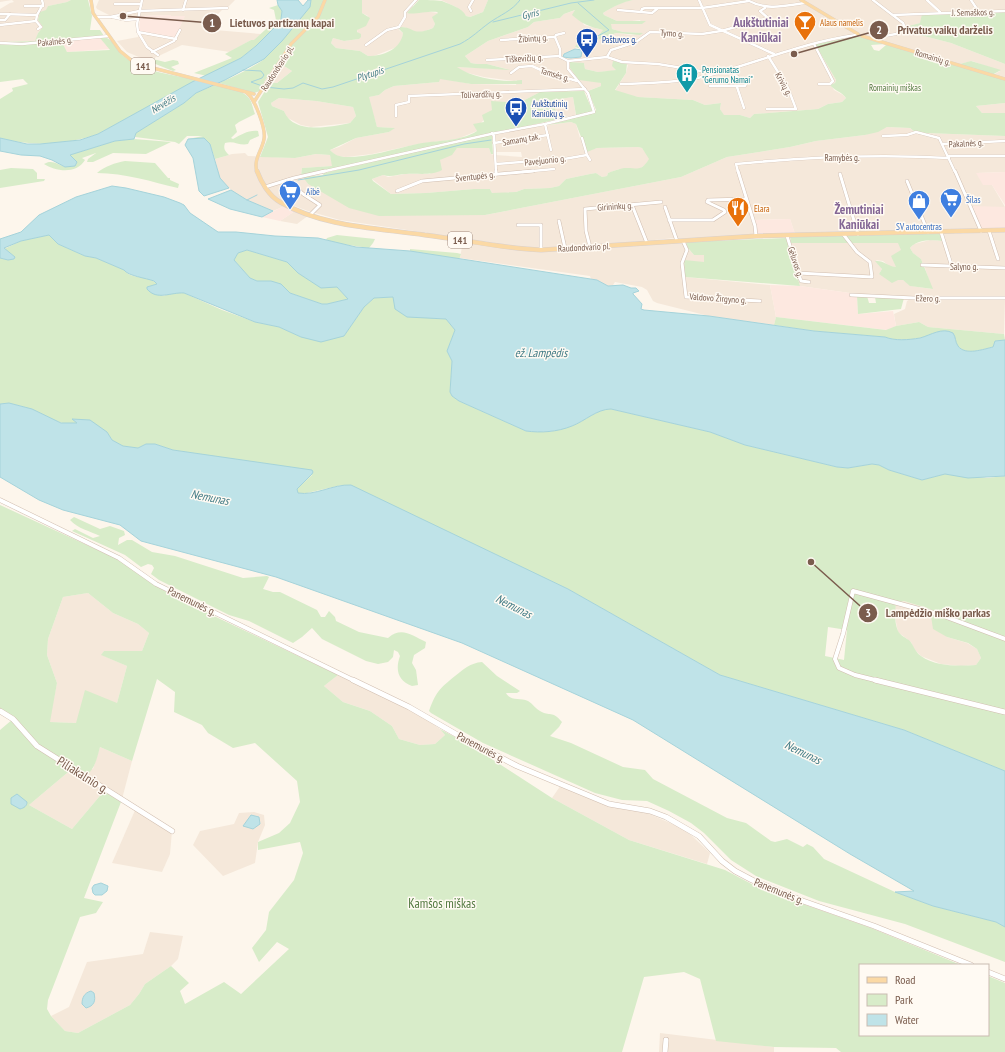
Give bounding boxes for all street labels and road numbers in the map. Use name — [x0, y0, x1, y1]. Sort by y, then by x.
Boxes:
street label: J. Semaškos g. — [950, 6, 995, 18]
street label: Tymo g. — [660, 27, 685, 39]
street label: Žibintų g. — [518, 31, 548, 45]
street label: Pakalnės g. — [37, 34, 73, 48]
street label: Raudondvario pl. — [258, 43, 296, 93]
street label: Romainių g. — [914, 46, 952, 68]
street label: Tiškevičių g. — [505, 51, 544, 64]
road number: 141 — [131, 58, 155, 74]
street label: Tamsės g. — [539, 64, 571, 84]
street label: Krivių g. — [773, 70, 795, 98]
street label: Tolivardžių g. — [460, 88, 502, 100]
street label: Samanų tak. — [501, 130, 541, 148]
street label: Pakalnės g. — [948, 137, 984, 149]
street label: Pavejuonio g. — [524, 152, 567, 169]
street label: Ramybės g. — [824, 152, 860, 163]
street label: Šventupės g. — [455, 168, 496, 184]
street label: Girininkų g. — [597, 199, 633, 213]
road number: 141 — [448, 232, 472, 248]
street label: Raudondvario pl. — [558, 240, 611, 254]
street label: Gėluvos g. — [786, 245, 806, 279]
street label: Salyno g. — [950, 261, 978, 272]
street label: Valdovo Žirgyno g. — [688, 290, 747, 306]
street label: Ežero g. — [916, 292, 941, 304]
street label: Panemunės g. — [165, 583, 219, 619]
street label: Panemunės g. — [455, 728, 507, 766]
street label: Piliakalnio g. — [54, 752, 112, 798]
street label: Panemunės g. — [752, 875, 806, 907]

